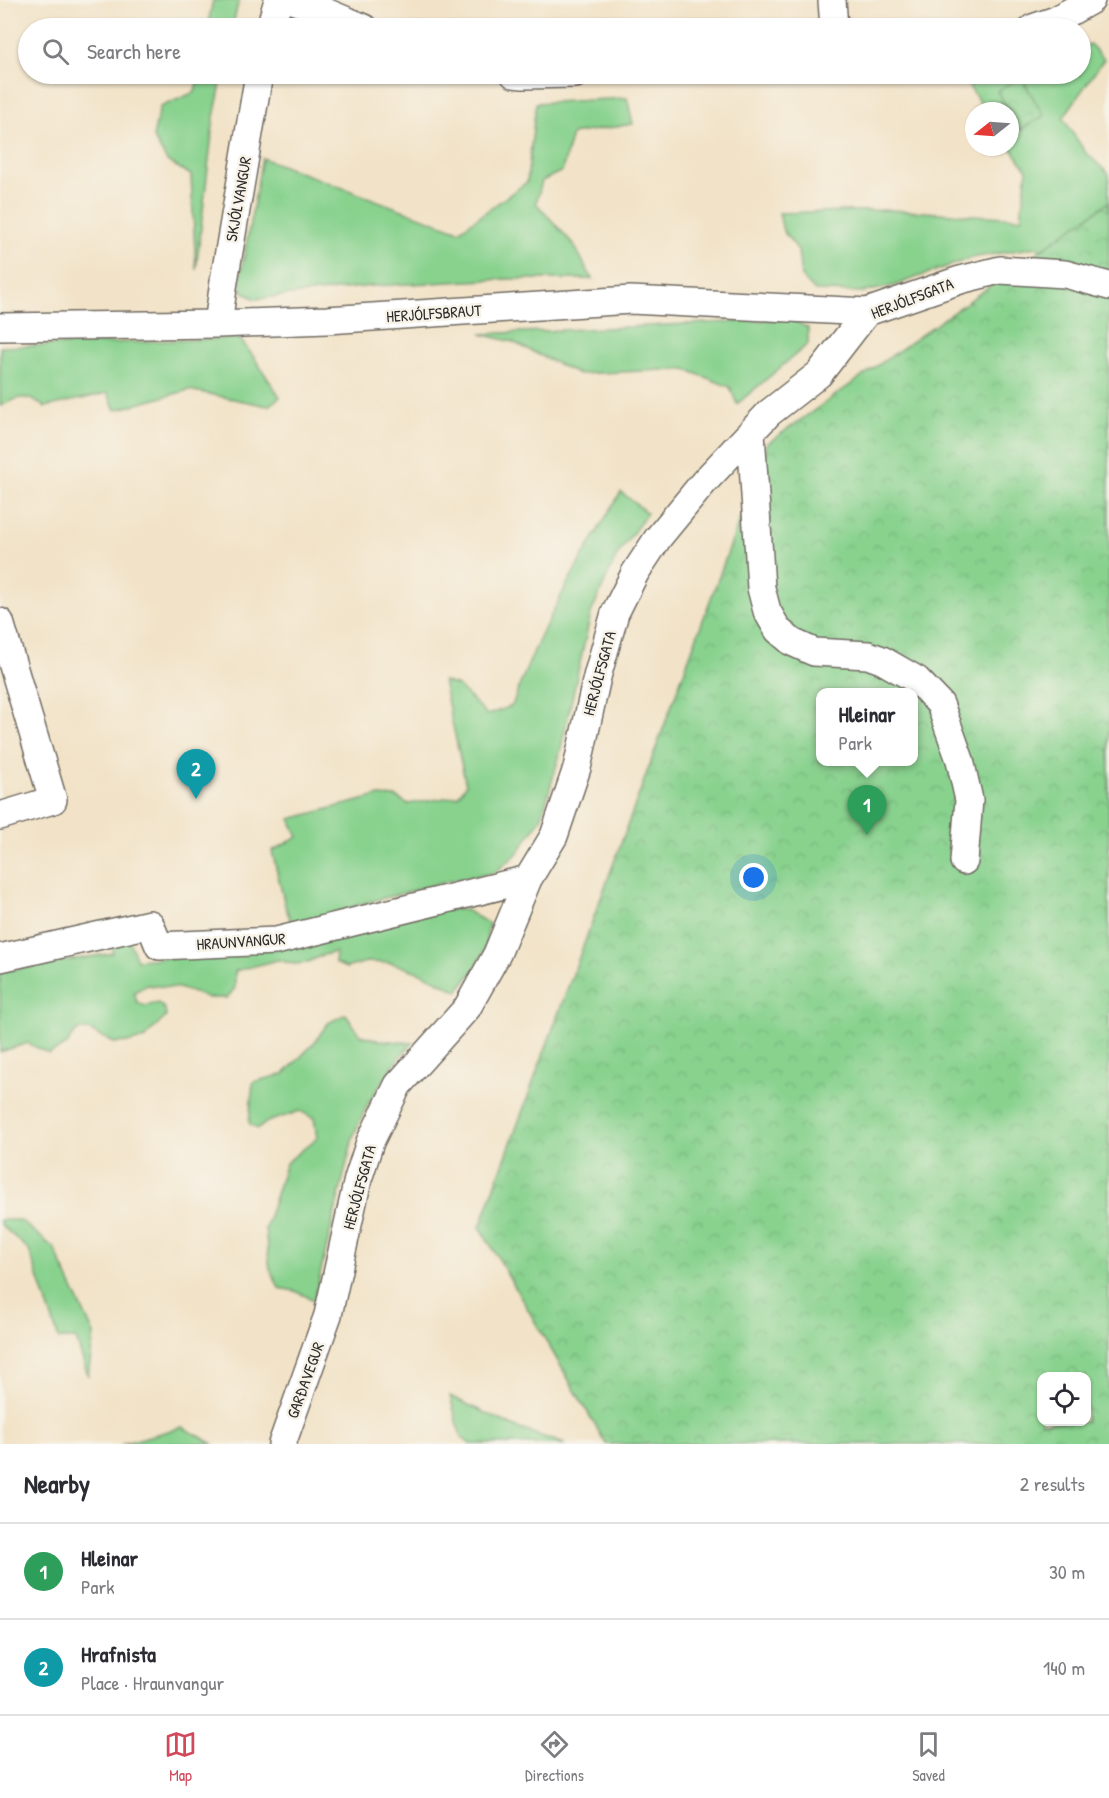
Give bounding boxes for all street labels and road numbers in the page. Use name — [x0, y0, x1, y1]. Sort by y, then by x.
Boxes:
street label: SKJÓLVANGUR — [220, 155, 256, 243]
street label: HERJÓLFSGATA — [868, 272, 957, 324]
street label: HERJÓLFSBRAUT — [386, 299, 483, 327]
street label: HERJÓLFSGATA — [577, 628, 621, 718]
street label: HRAUNVANGUR — [196, 927, 286, 955]
street label: HERJÓLFSGATA — [337, 1142, 381, 1232]
street label: GARÐAVEGUR — [281, 1339, 329, 1421]

